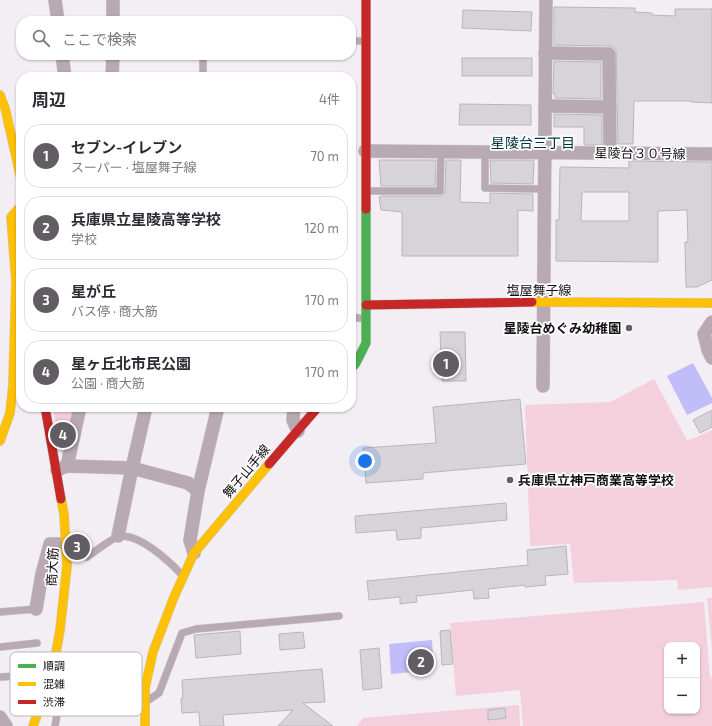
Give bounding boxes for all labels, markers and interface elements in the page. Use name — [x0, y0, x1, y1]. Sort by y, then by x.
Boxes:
search box — [16, 16, 356, 60]
icon: search — [30, 27, 52, 49]
text: ここで検索 — [62, 30, 137, 48]
text: 周辺 — [32, 89, 66, 109]
text: 4件 — [319, 91, 340, 107]
district label: 星陵台三丁目 — [491, 134, 575, 151]
text: セブン-イレブン — [71, 138, 182, 156]
street label: 星陵台３０号線 — [594, 144, 686, 162]
text: 1 — [43, 148, 49, 164]
text: 70 m — [310, 148, 339, 164]
text: スーパー · 塩屋舞子線 — [71, 159, 197, 175]
text: 兵庫県立星陵高等学校 — [71, 210, 221, 228]
text: 2 — [42, 220, 50, 236]
text: 120 m — [304, 220, 339, 236]
text: 学校 — [71, 231, 97, 247]
text: 星が丘 — [71, 282, 116, 300]
street label: 塩屋舞子線 — [506, 282, 572, 298]
text: 3 — [42, 292, 50, 308]
text: 170 m — [305, 292, 339, 308]
text: バス停 · 商大筋 — [71, 303, 158, 319]
place label: 星陵台めぐみ幼稚園 — [504, 320, 621, 336]
marker: 星陵台めぐみ幼稚園 — [624, 323, 634, 333]
pin: 1 — [433, 349, 459, 379]
text: 星ヶ丘北市民公園 — [71, 354, 191, 372]
text: 4 — [42, 364, 50, 380]
text: 170 m — [305, 364, 339, 380]
text: 公園 · 商大筋 — [71, 375, 145, 391]
pin: 4 — [50, 420, 76, 450]
street label: 舞子山手線 — [219, 441, 273, 501]
your location — [355, 451, 375, 471]
place label: 兵庫県立神戸商業高等学校 — [518, 472, 674, 488]
marker: 兵庫県立神戸商業高等学校 — [505, 475, 515, 485]
pin: 3 — [64, 532, 90, 562]
street label: 商大筋 — [43, 547, 61, 587]
map controls — [664, 642, 700, 714]
button: + — [664, 642, 700, 678]
pin: 2 — [408, 647, 434, 677]
legend — [10, 652, 142, 716]
text: 順調 — [43, 659, 65, 672]
text: 混雑 — [43, 677, 65, 690]
button: − — [664, 678, 700, 714]
text: 渋滞 — [43, 695, 65, 708]

